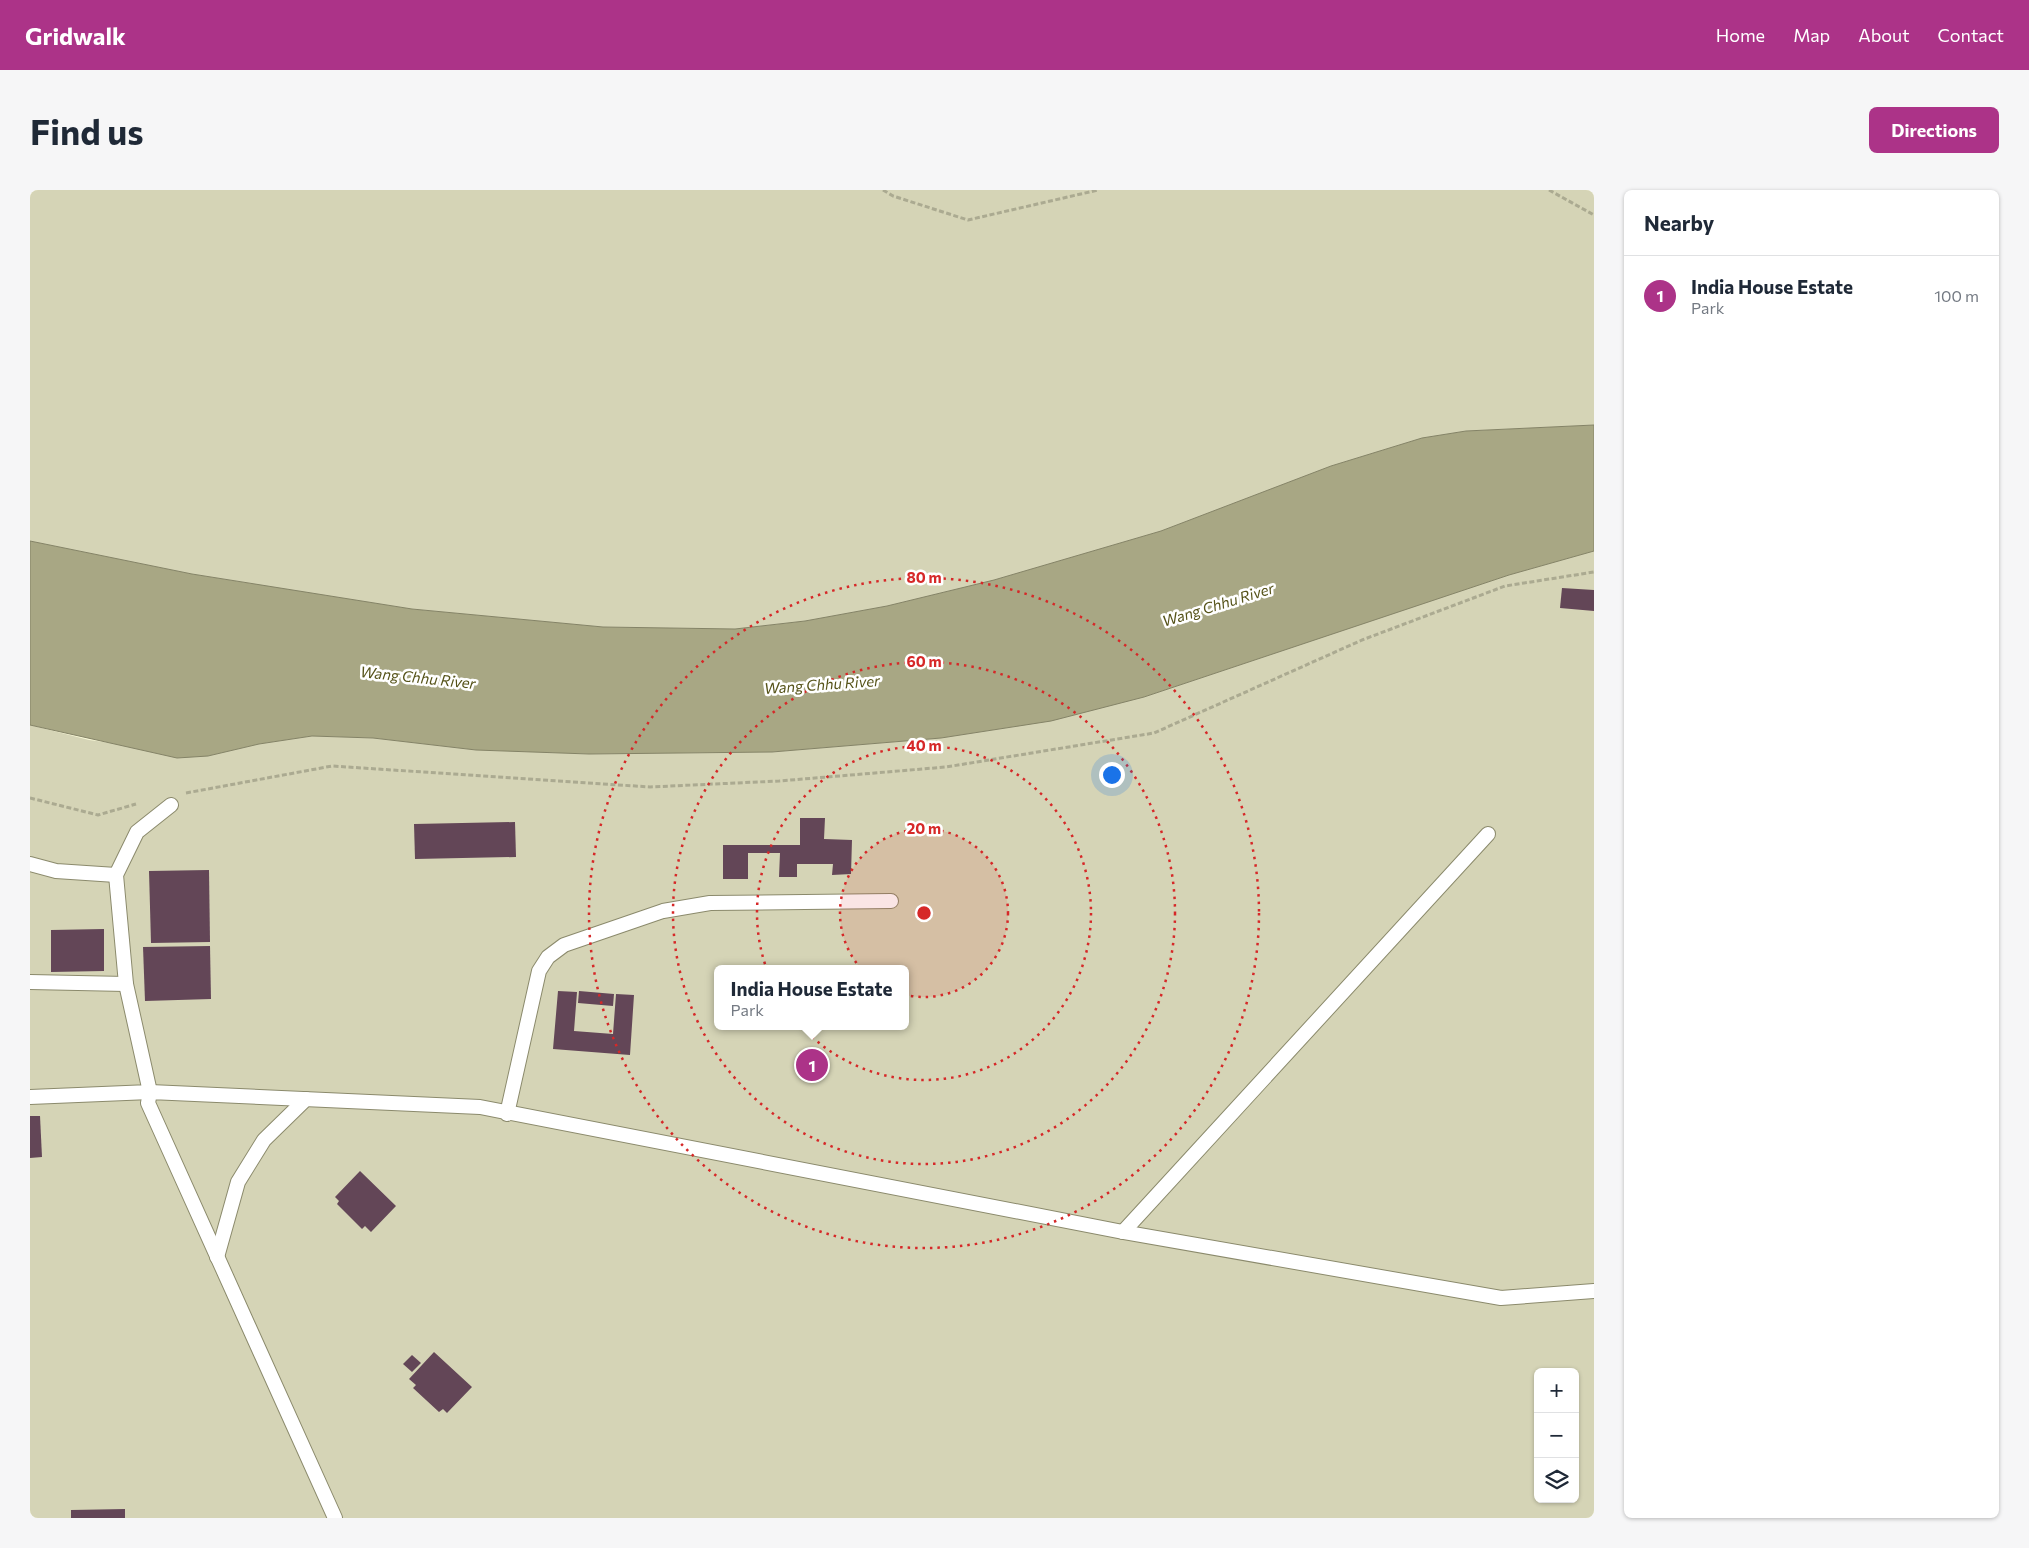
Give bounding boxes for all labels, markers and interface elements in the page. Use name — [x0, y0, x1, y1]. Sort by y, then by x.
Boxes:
text: Gridwalk — [25, 21, 126, 50]
text: Home — [1716, 24, 1765, 46]
text: Map — [1793, 24, 1830, 46]
text: About — [1858, 24, 1910, 46]
text: Contact — [1938, 24, 2004, 46]
button: Directions — [1869, 107, 1999, 153]
text: Find us — [30, 109, 144, 152]
text: Nearby — [1644, 210, 1714, 235]
text: India House Estate — [1691, 275, 1853, 298]
text: 1 — [1656, 286, 1664, 305]
text: 100 m — [1934, 286, 1979, 305]
text: Park — [1691, 298, 1724, 317]
text: 80 m — [906, 568, 942, 586]
water label: Wang Chhu River — [1160, 578, 1277, 630]
text: 60 m — [906, 652, 942, 670]
water label: Wang Chhu River — [359, 662, 478, 692]
water label: Wang Chhu River — [763, 671, 881, 697]
text: 40 m — [906, 736, 942, 754]
your location — [1099, 762, 1125, 788]
text: 20 m — [907, 819, 941, 837]
centre of rings — [915, 904, 933, 922]
popup — [714, 965, 909, 1030]
text: India House Estate — [731, 977, 892, 1000]
text: Park — [731, 1000, 764, 1019]
pin: 1 — [796, 1046, 828, 1084]
map controls — [1534, 1368, 1579, 1503]
button: + — [1534, 1368, 1579, 1413]
button: − — [1534, 1413, 1579, 1458]
button: layers — [1534, 1458, 1579, 1503]

